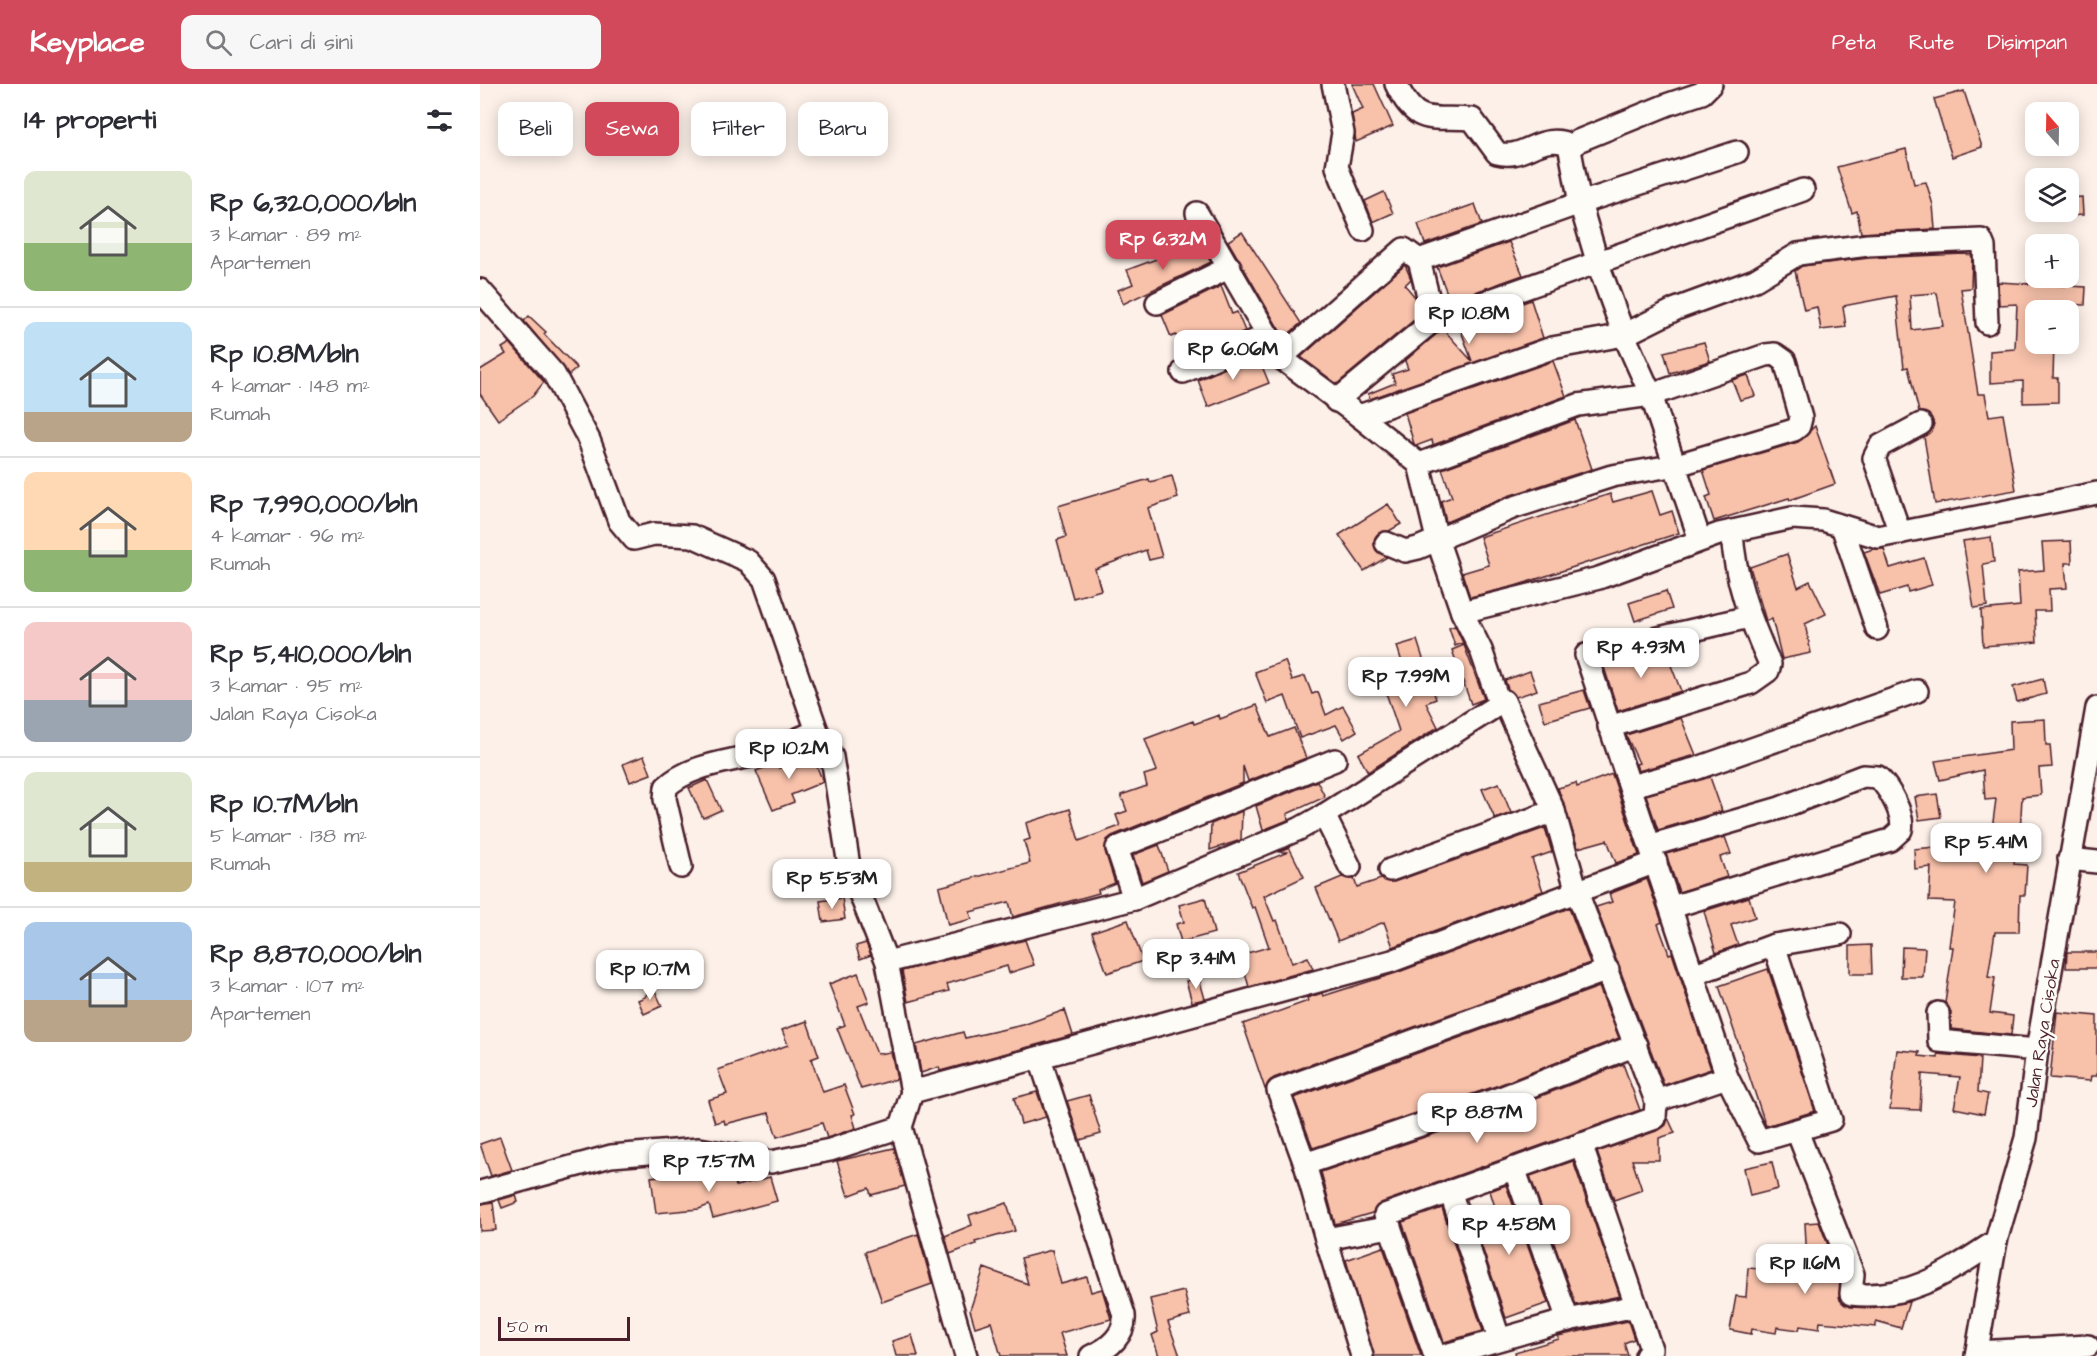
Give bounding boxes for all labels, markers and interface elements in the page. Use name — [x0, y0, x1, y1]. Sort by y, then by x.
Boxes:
search box — [181, 15, 601, 69]
text: Keyplace — [30, 23, 145, 62]
icon: search — [202, 26, 235, 59]
text: Cari di sini — [250, 27, 353, 58]
text: Peta — [1832, 28, 1876, 57]
text: Rute — [1909, 28, 1954, 57]
text: Disimpan — [1987, 28, 2067, 57]
text: 14 properti — [24, 102, 156, 138]
chip: Beli — [498, 102, 573, 156]
chip: Sewa — [585, 102, 679, 156]
chip: Filter — [691, 102, 786, 156]
chip: Baru — [798, 102, 888, 156]
north arrow — [2025, 102, 2079, 156]
map controls — [2025, 102, 2079, 354]
icon: filters — [423, 104, 456, 137]
button: layers — [2025, 168, 2079, 222]
text: Rp 6,320,000/bln — [210, 185, 416, 221]
icon: home — [72, 195, 144, 267]
pin: Rp 6.32M — [1101, 220, 1225, 271]
text: 3 kamar · 89 m² — [210, 221, 362, 249]
text: Rp 6.32M — [1120, 225, 1206, 253]
button: + — [2025, 234, 2079, 288]
text: Apartemen — [210, 249, 310, 277]
pin: Rp 10.8M — [1407, 294, 1531, 345]
text: Rp 10.8M — [1429, 299, 1509, 327]
button: − — [2025, 300, 2079, 354]
pin: Rp 6.06M — [1171, 330, 1295, 381]
text: Rp 6.06M — [1188, 335, 1278, 363]
text: Rp 10.8M/bln — [210, 336, 359, 372]
icon: home — [72, 346, 144, 418]
text: 4 kamar · 148 m² — [210, 372, 370, 400]
text: Rumah — [210, 400, 270, 428]
text: Rp 7,990,000/bln — [210, 486, 417, 522]
icon: home — [72, 496, 144, 568]
text: 4 kamar · 96 m² — [210, 522, 365, 550]
text: Rumah — [210, 550, 270, 578]
pin: Rp 4.93M — [1579, 628, 1703, 679]
text: Rp 4.93M — [1597, 633, 1685, 661]
text: Rp 5,410,000/bln — [210, 636, 411, 672]
icon: home — [72, 646, 144, 718]
pin: Rp 7.99M — [1344, 657, 1468, 708]
text: Rp 7.99M — [1362, 662, 1450, 690]
text: 3 kamar · 95 m² — [210, 672, 363, 700]
text: Jalan Raya Cisoka — [210, 700, 377, 728]
pin: Rp 10.2M — [727, 729, 851, 780]
text: Rp 10.2M — [749, 734, 829, 762]
text: Rp 10.7M/bln — [210, 786, 358, 822]
icon: home — [72, 796, 144, 868]
text: 5 kamar · 138 m² — [210, 822, 367, 850]
pin: Rp 5.41M — [1924, 823, 2048, 874]
text: Rp 5.41M — [1944, 828, 2028, 856]
text: Rumah — [210, 850, 270, 878]
pin: Rp 5.53M — [770, 859, 894, 910]
text: Rp 5.53M — [786, 864, 878, 892]
text: Rp 8,870,000/bln — [210, 936, 422, 972]
pin: Rp 3.41M — [1134, 939, 1258, 990]
text: Rp 3.41M — [1156, 944, 1236, 972]
icon: home — [72, 946, 144, 1018]
pin: Rp 10.7M — [588, 950, 712, 1001]
text: Rp 10.7M — [610, 955, 690, 983]
street label: Jalan Raya Cisoka — [2018, 957, 2068, 1109]
text: 3 kamar · 107 m² — [210, 972, 365, 1000]
text: Apartemen — [210, 1000, 310, 1028]
pin: Rp 8.87M — [1415, 1093, 1539, 1144]
text: Rp 8.87M — [1432, 1098, 1523, 1126]
pin: Rp 7.57M — [647, 1142, 771, 1193]
text: Rp 7.57M — [663, 1147, 755, 1175]
pin: Rp 4.58M — [1447, 1205, 1571, 1256]
text: Rp 4.58M — [1462, 1210, 1556, 1238]
pin: Rp 11.6M — [1743, 1244, 1867, 1295]
text: Rp 11.6M — [1770, 1249, 1840, 1277]
scale bar — [498, 1314, 630, 1342]
text: 50 m — [507, 1316, 547, 1338]

